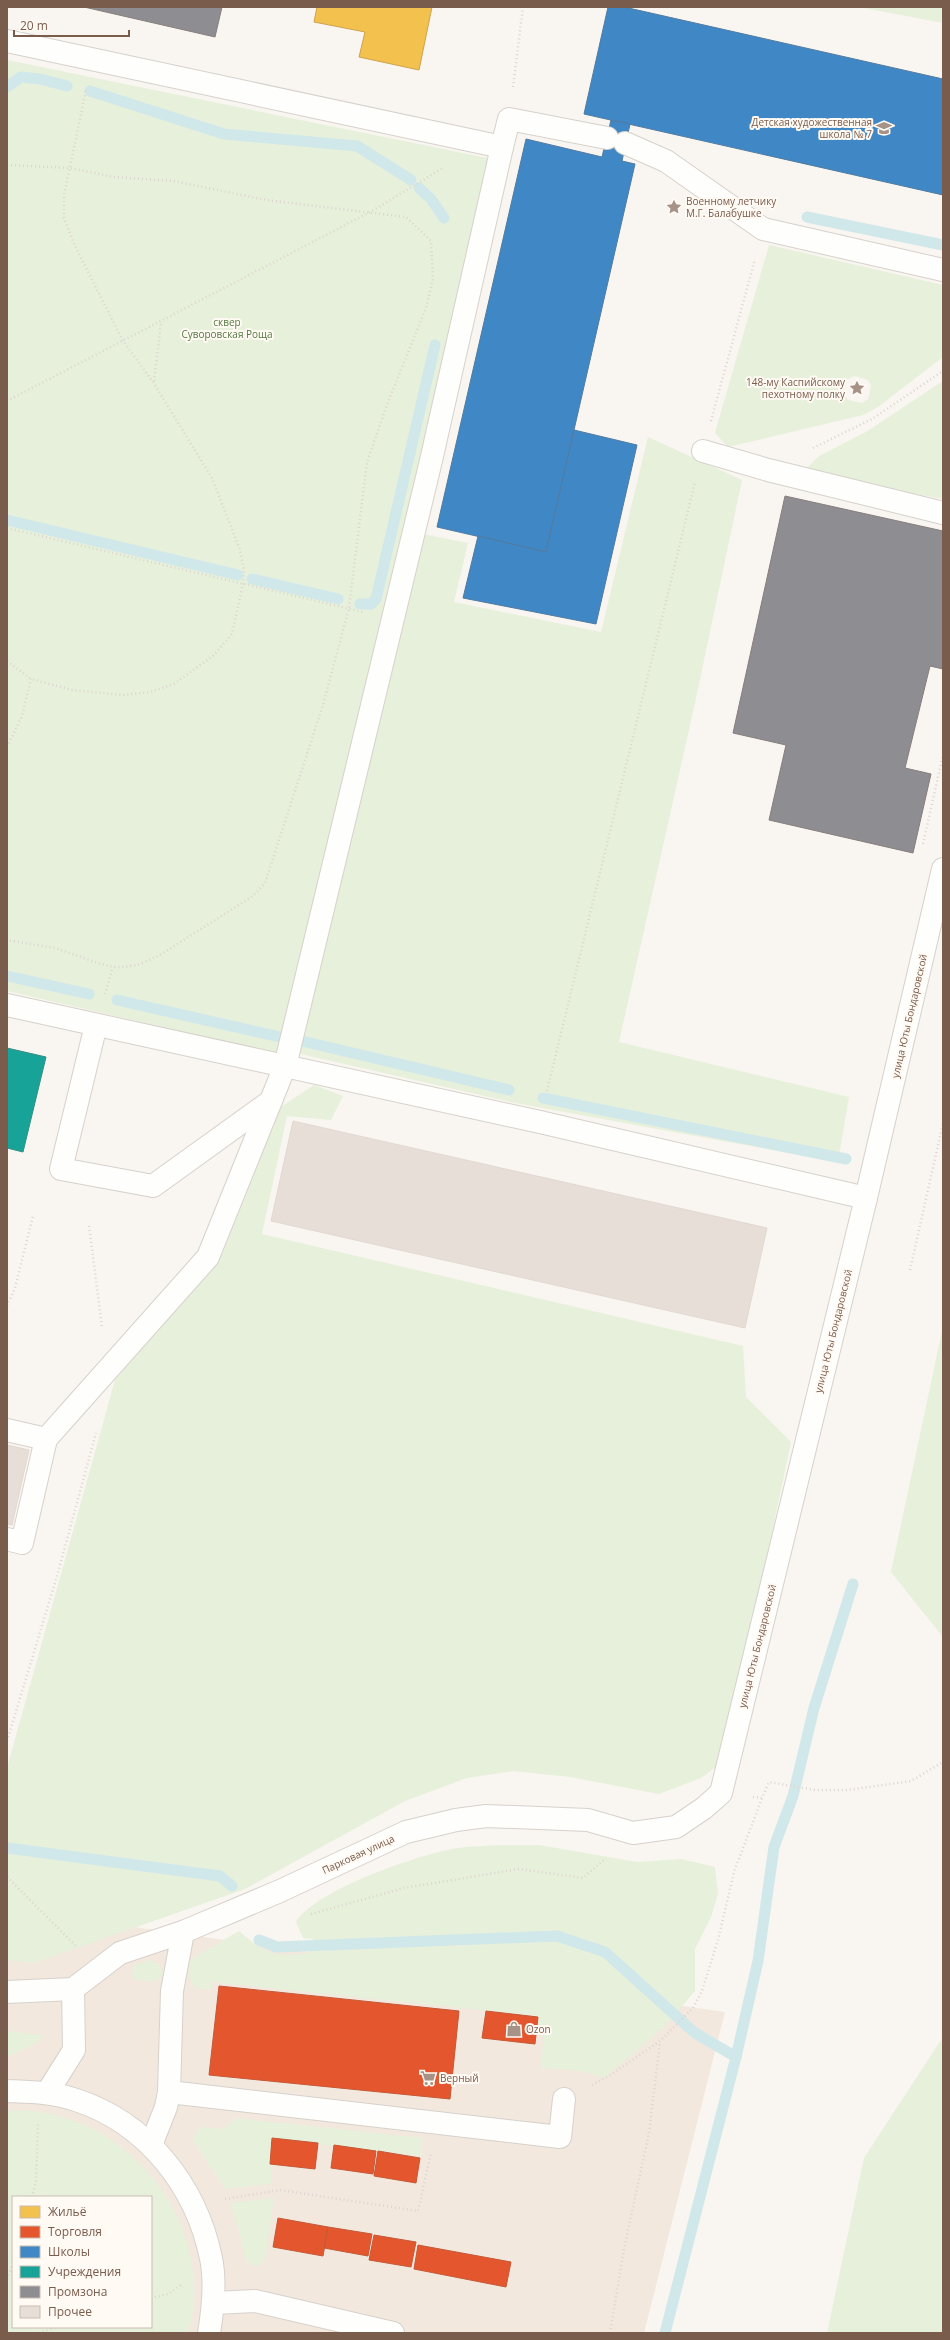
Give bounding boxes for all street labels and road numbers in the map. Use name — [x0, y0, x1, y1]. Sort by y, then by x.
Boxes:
street label: улица Юты Бондаровской — [888, 953, 930, 1079]
street label: улица Юты Бондаровской — [811, 1268, 855, 1394]
street label: улица Юты Бондаровской — [735, 1583, 779, 1709]
street label: Парковая улица — [319, 1831, 397, 1877]

